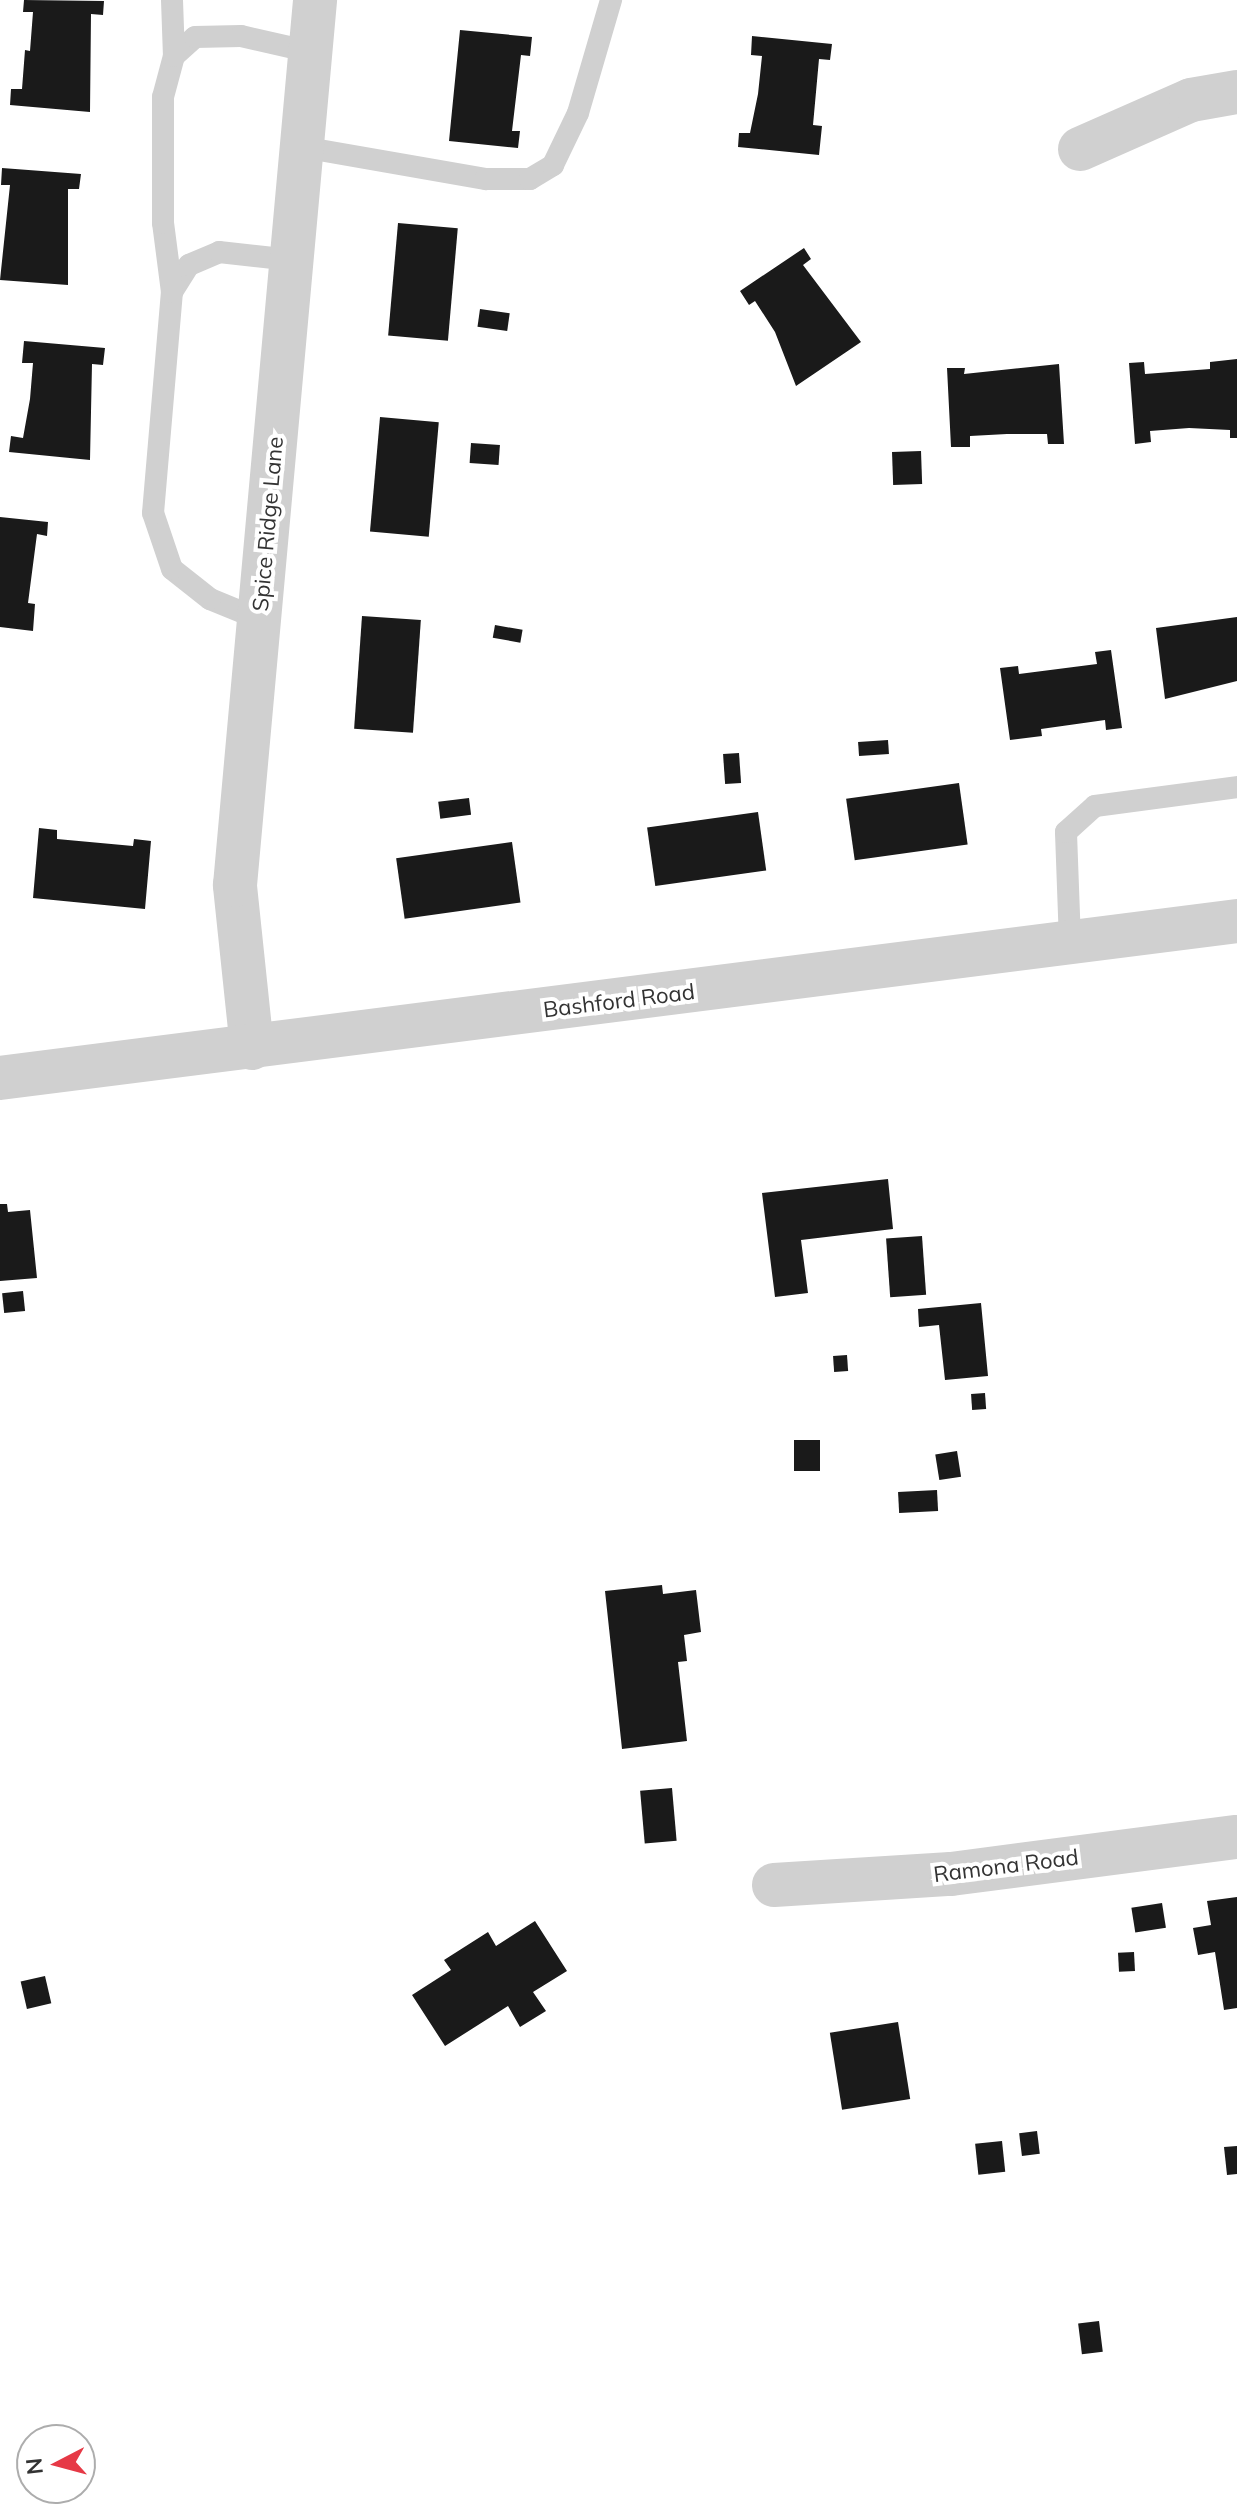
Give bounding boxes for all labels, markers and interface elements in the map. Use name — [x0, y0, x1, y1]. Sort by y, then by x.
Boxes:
street label: Spice Ridge Lane — [247, 436, 289, 612]
street label: Bashford Road — [542, 979, 696, 1023]
street label: Ramona Road — [932, 1844, 1080, 1888]
north arrow — [16, 2424, 96, 2504]
text: N — [19, 2457, 49, 2476]

